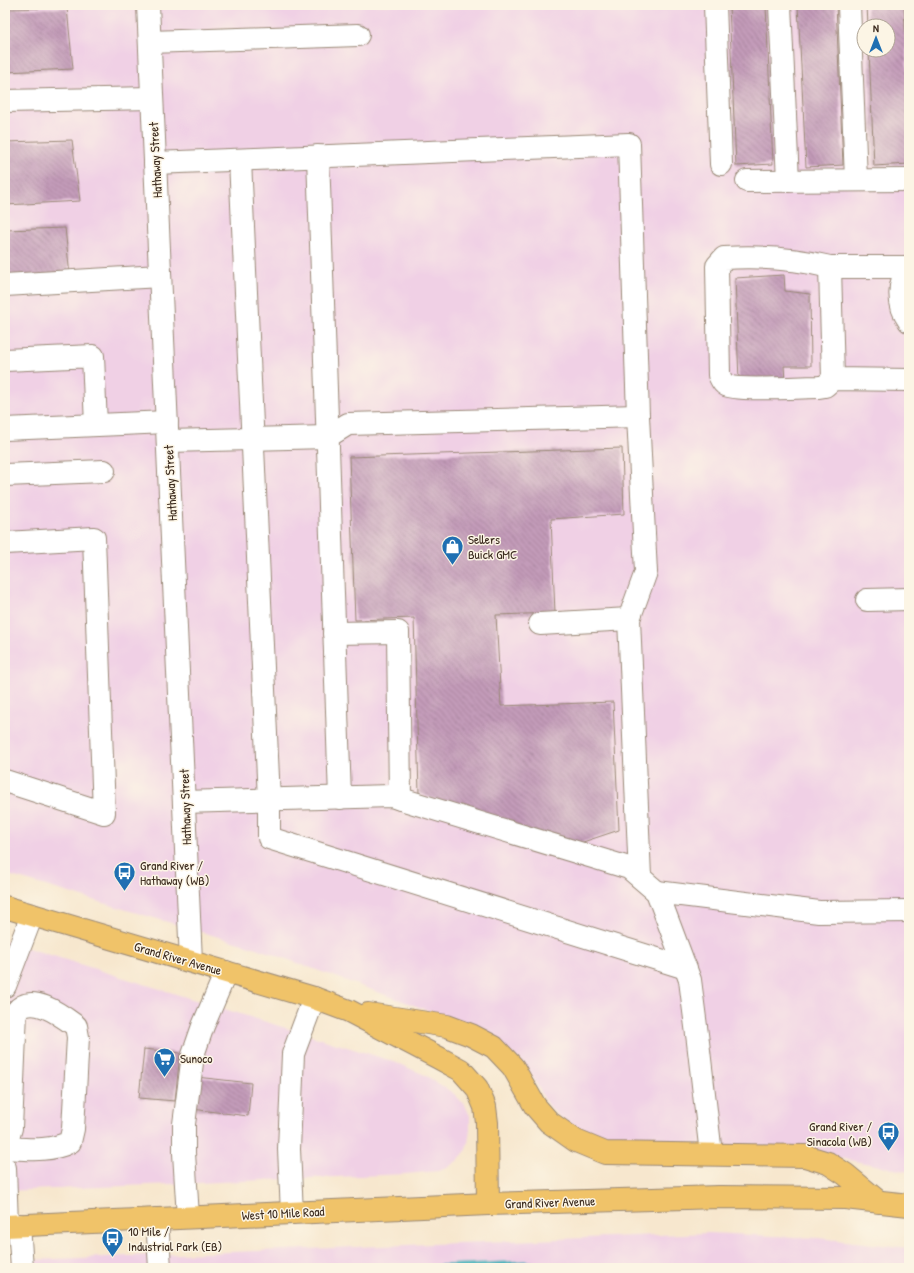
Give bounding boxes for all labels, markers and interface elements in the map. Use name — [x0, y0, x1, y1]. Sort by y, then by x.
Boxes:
north arrow — [856, 18, 896, 58]
text: N — [873, 21, 879, 35]
street label: Hathaway Street — [144, 121, 166, 198]
street label: Hathaway Street — [159, 444, 181, 521]
place label: Sellers Buick GMC — [468, 530, 517, 563]
shop icon: Sellers Buick GMC — [440, 533, 466, 566]
street label: Hathaway Street — [175, 768, 195, 845]
place label: Grand River / Hathaway (WB) — [140, 856, 210, 889]
bus stop icon: Grand River / Hathaway (WB) — [112, 859, 138, 892]
street label: Grand River Avenue — [132, 937, 224, 979]
supermarket icon: Sunoco — [152, 1045, 178, 1078]
place label: Sunoco — [180, 1049, 213, 1067]
place label: Grand River / Sinacola (WB) — [807, 1117, 872, 1150]
bus stop icon: Grand River / Sinacola (WB) — [875, 1120, 901, 1153]
street label: Grand River Avenue — [504, 1191, 596, 1213]
street label: West 10 Mile Road — [241, 1202, 325, 1224]
place label: 10 Mile / Industrial Park (EB) — [128, 1222, 222, 1255]
bus stop icon: 10 Mile / Industrial Park (EB) — [99, 1225, 125, 1258]

